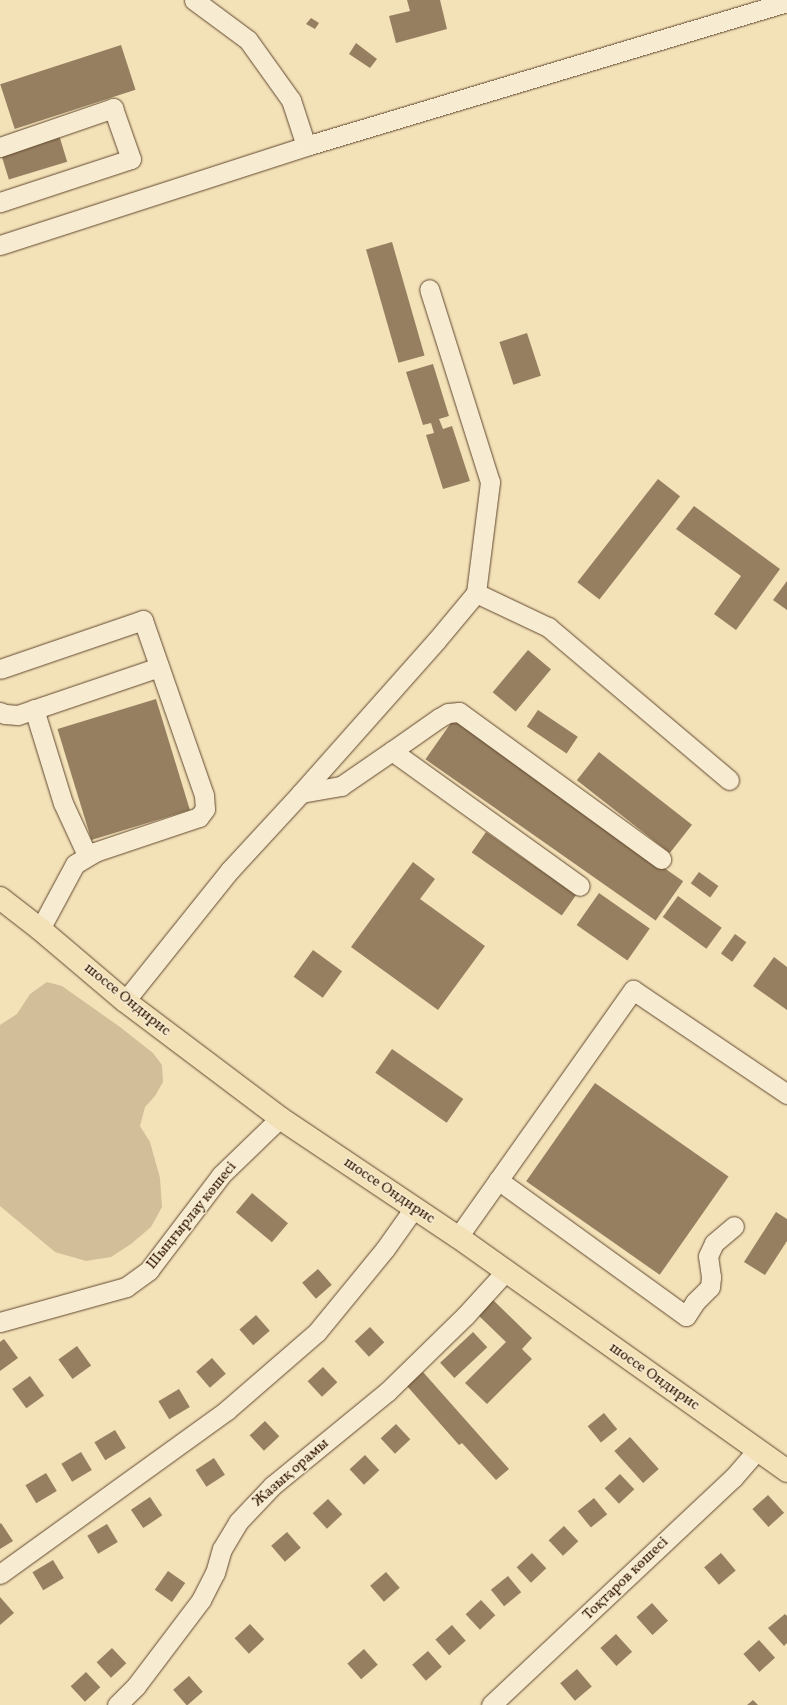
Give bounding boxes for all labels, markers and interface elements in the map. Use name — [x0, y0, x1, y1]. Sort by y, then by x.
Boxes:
street label: шоссе Ондирис — [80, 960, 174, 1040]
street label: шоссе Ондирис — [340, 1154, 438, 1228]
street label: Шыңғырлау көшесі — [143, 1158, 241, 1274]
street label: шоссе Ондирис — [605, 1339, 703, 1415]
street label: Жазық орамы — [249, 1435, 333, 1511]
street label: Тоқтаров көшесі — [579, 1534, 673, 1624]

